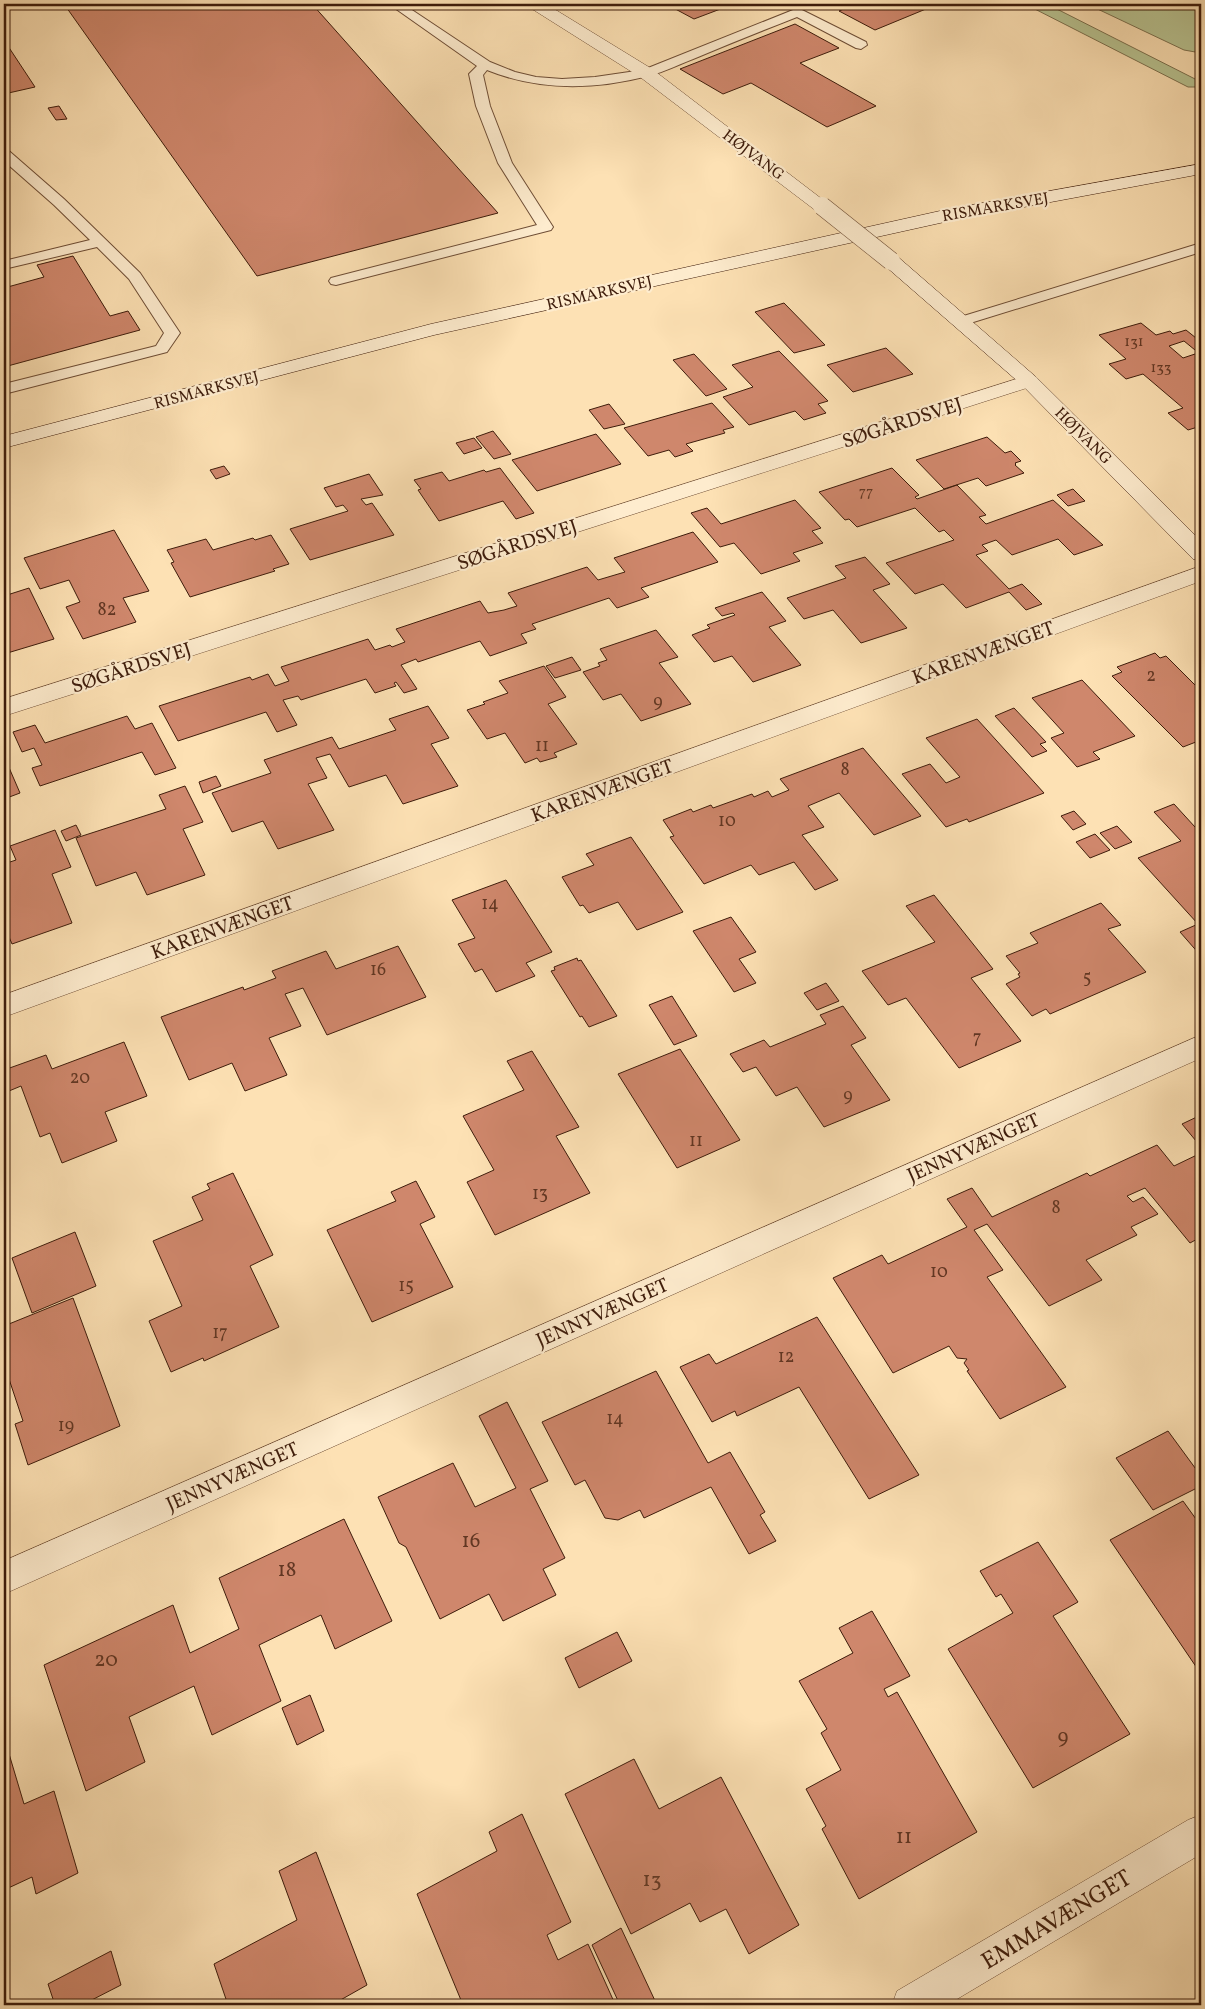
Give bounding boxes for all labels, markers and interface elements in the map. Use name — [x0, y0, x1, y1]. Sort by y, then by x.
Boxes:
street label: HØJVANG — [717, 125, 788, 186]
street label: RISMARKSVEJ — [940, 188, 1050, 228]
street label: RISMARKSVEJ — [544, 271, 654, 317]
house number: 131 — [1124, 332, 1144, 353]
house number: 133 — [1150, 358, 1172, 379]
street label: RISMARKSVEJ — [152, 366, 261, 416]
street label: SØGÅRDSVEJ — [839, 391, 966, 457]
street label: HØJVANG — [1049, 403, 1116, 470]
house number: 77 — [859, 482, 873, 503]
street label: SØGÅRDSVEJ — [454, 513, 581, 579]
house number: 82 — [98, 598, 116, 623]
street label: KARENVÆNGET — [909, 615, 1059, 693]
street label: SØGÅRDSVEJ — [68, 636, 195, 702]
house number: 2 — [1146, 664, 1156, 689]
house number: 9 — [653, 690, 663, 715]
house number: 11 — [535, 734, 549, 759]
street label: KARENVÆNGET — [528, 753, 678, 831]
house number: 8 — [840, 758, 850, 783]
house number: 10 — [718, 809, 736, 834]
street label: KARENVÆNGET — [148, 890, 298, 968]
house number: 14 — [481, 892, 499, 917]
house number: 16 — [370, 958, 386, 983]
house number: 5 — [1083, 966, 1091, 991]
house number: 7 — [973, 1026, 981, 1051]
house number: 20 — [70, 1066, 90, 1091]
house number: 9 — [843, 1084, 853, 1109]
street label: JENNYVÆNGET — [903, 1107, 1045, 1191]
house number: 11 — [689, 1129, 703, 1154]
house number: 13 — [532, 1182, 548, 1207]
house number: 8 — [1051, 1196, 1061, 1221]
house number: 10 — [930, 1260, 948, 1285]
street label: JENNYVÆNGET — [532, 1272, 674, 1356]
house number: 15 — [398, 1274, 414, 1299]
house number: 17 — [212, 1321, 228, 1346]
house number: 12 — [778, 1345, 794, 1370]
house number: 14 — [606, 1407, 624, 1432]
house number: 19 — [58, 1414, 74, 1439]
street label: JENNYVÆNGET — [162, 1436, 304, 1520]
house number: 16 — [462, 1527, 480, 1556]
house number: 18 — [278, 1556, 296, 1585]
house number: 20 — [94, 1646, 118, 1675]
house number: 9 — [1058, 1723, 1069, 1752]
house number: 11 — [896, 1823, 912, 1852]
street label: EMMAVÆNGET — [975, 1862, 1139, 1979]
house number: 13 — [643, 1866, 661, 1895]

